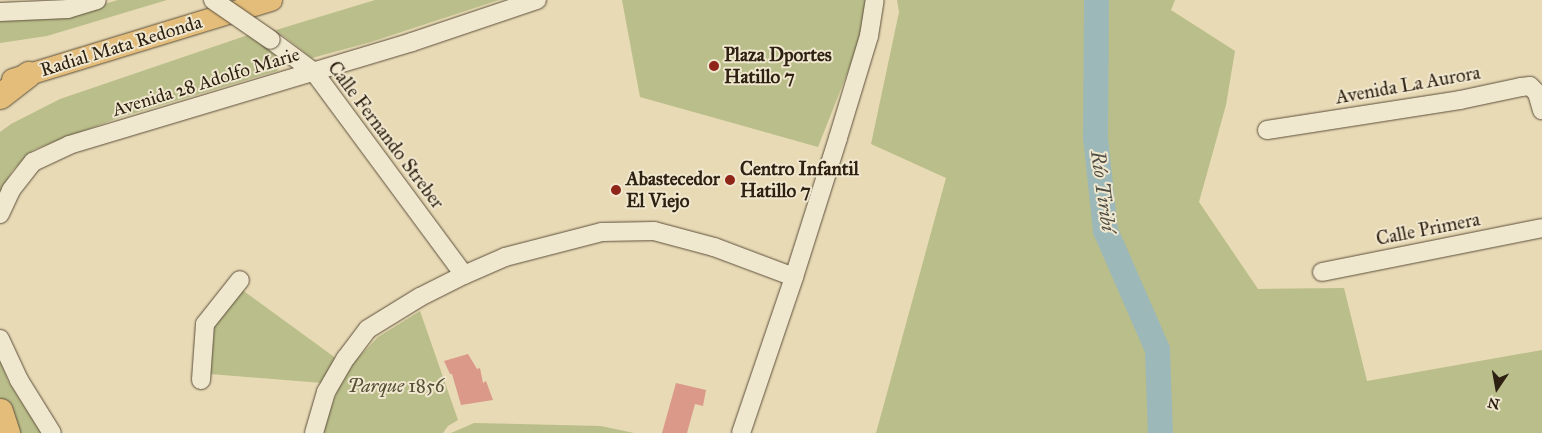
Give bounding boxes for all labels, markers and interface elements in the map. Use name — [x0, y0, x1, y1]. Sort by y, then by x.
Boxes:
street label: Radial Mata Redonda — [37, 11, 205, 81]
street label: Avenida 28 Adolfo Marie — [110, 43, 302, 121]
place label: Plaza Dportes Hatillo 7 — [724, 44, 832, 88]
street label: Calle Fernando Streber — [323, 57, 449, 213]
marker: Plaza Dportes Hatillo 7 — [708, 60, 720, 72]
street label: Avenida La Aurora — [1334, 61, 1482, 109]
water label: Río Tiribí — [1085, 149, 1121, 233]
place label: Centro Infantil Hatillo 7 — [740, 158, 859, 202]
place label: Abastecedor El Viejo — [626, 168, 720, 212]
marker: Centro Infantil Hatillo 7 — [724, 174, 736, 186]
marker: Abastecedor El Viejo — [610, 184, 622, 196]
street label: Calle Primera — [1374, 208, 1482, 250]
north arrow — [1472, 363, 1522, 413]
park label: Parque 1856 — [347, 375, 445, 397]
text: N — [1486, 394, 1501, 413]

